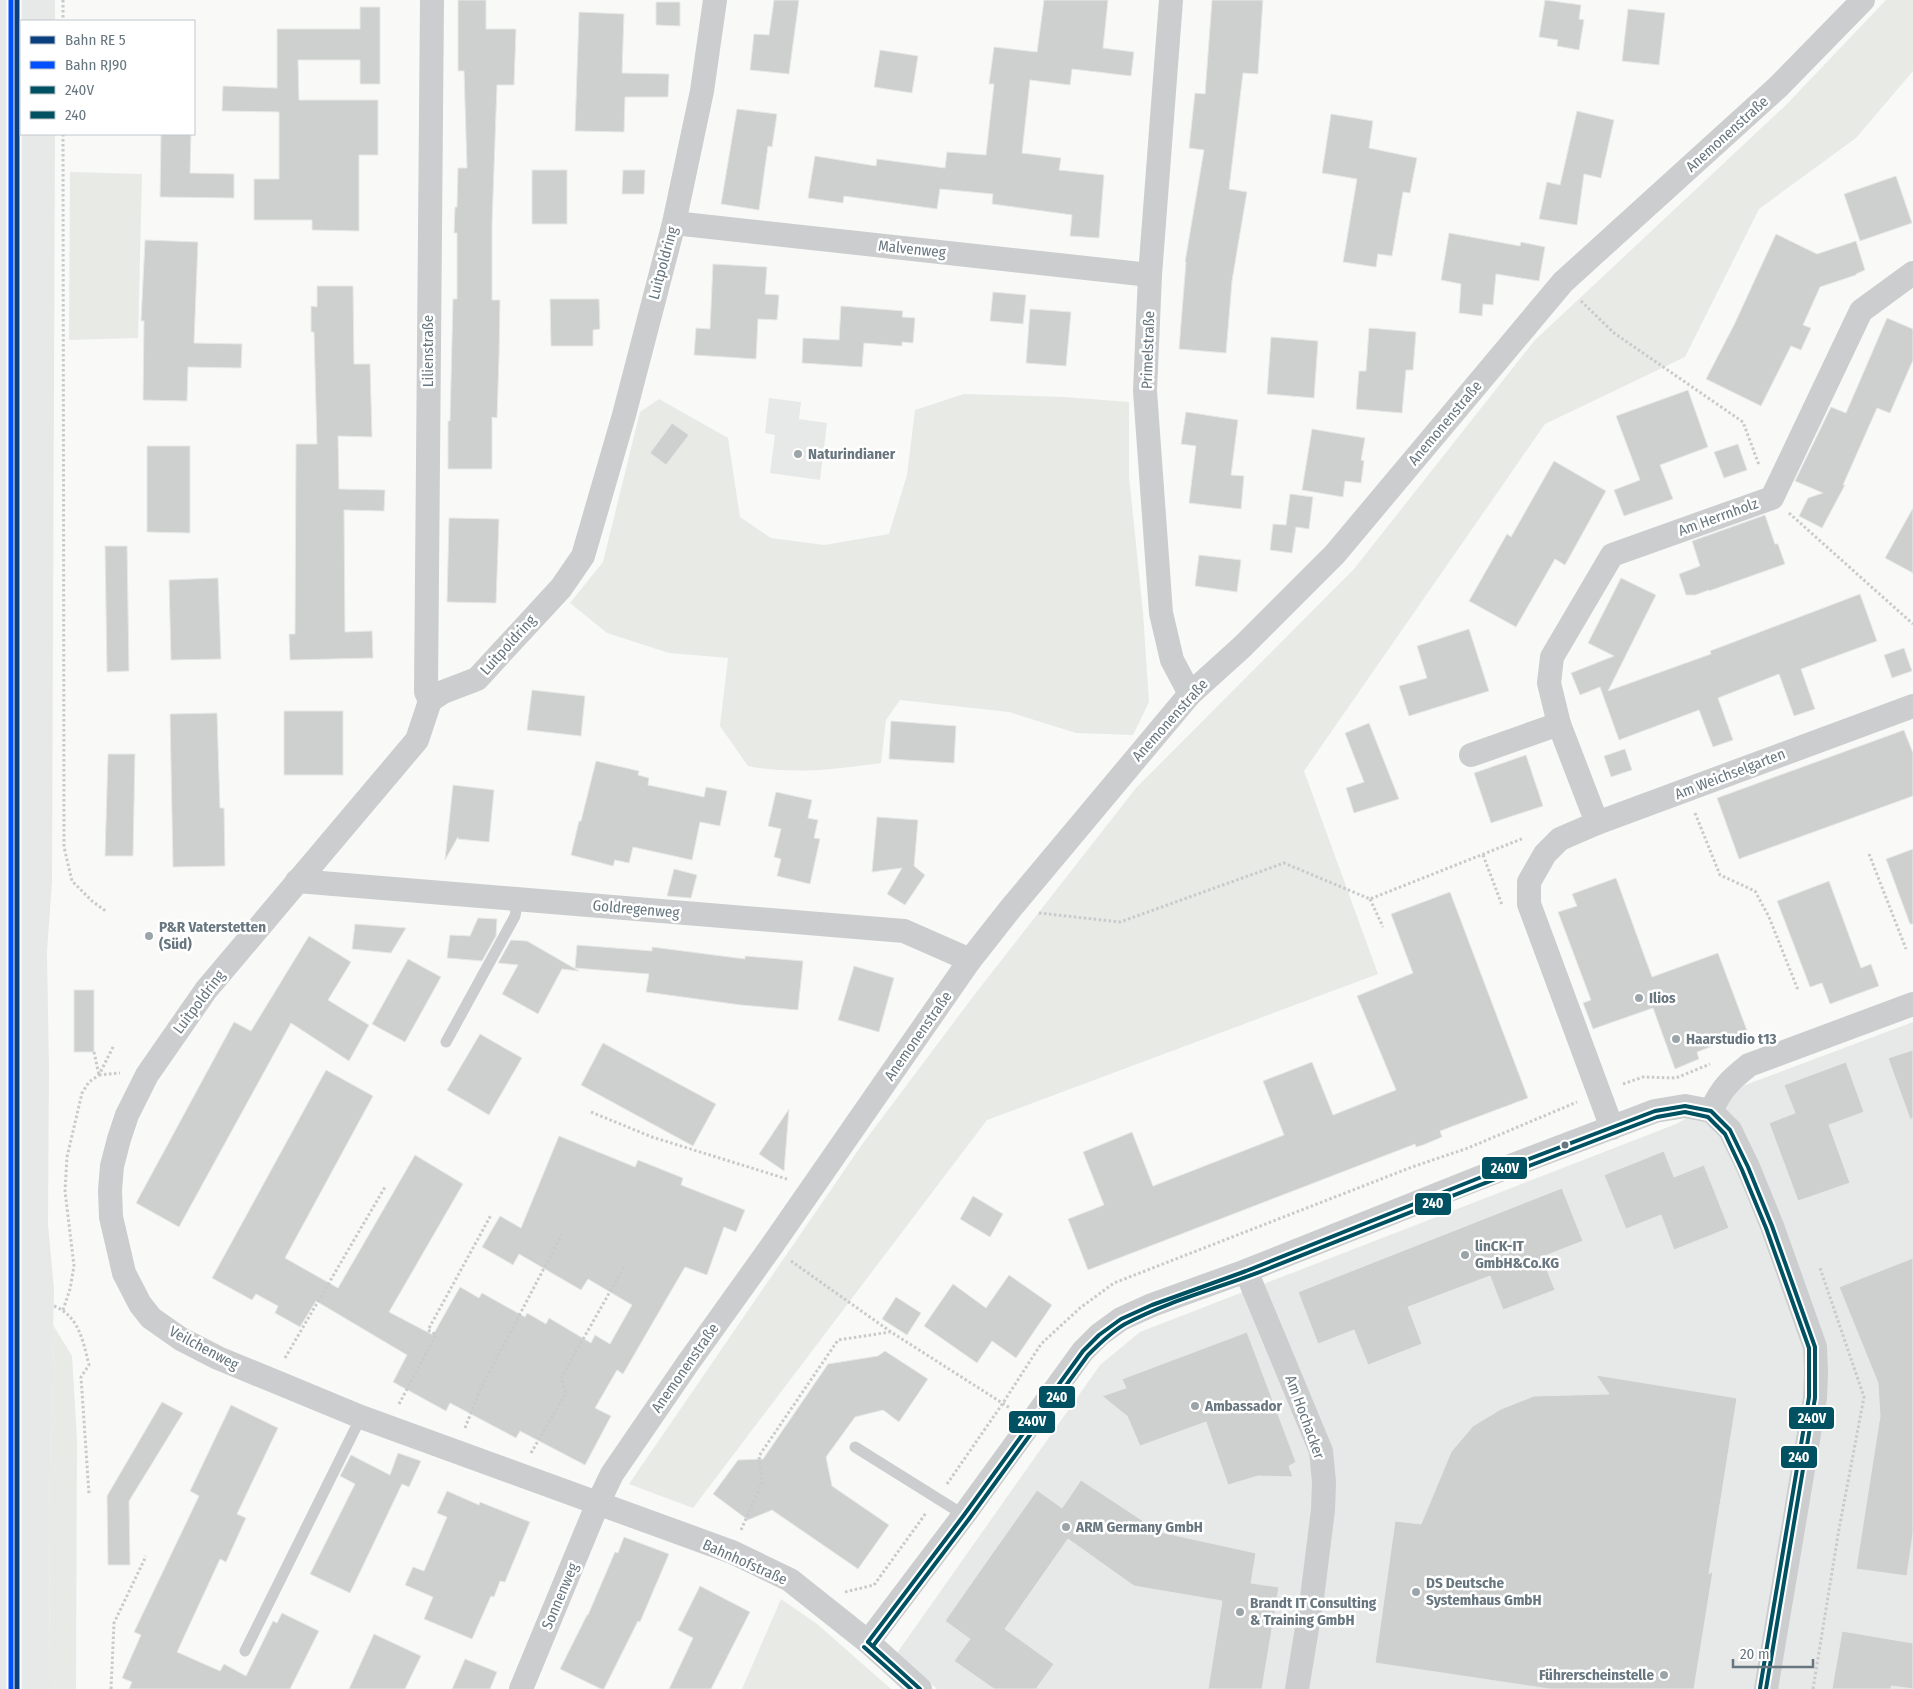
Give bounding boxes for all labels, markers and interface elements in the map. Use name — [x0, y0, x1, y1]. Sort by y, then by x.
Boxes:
legend — [20, 20, 195, 135]
text: Bahn RE 5 — [65, 31, 126, 49]
text: Bahn RJ90 — [65, 56, 127, 74]
text: 240V — [65, 81, 94, 99]
street label: Anemonenstraße — [1682, 92, 1772, 176]
text: 240 — [65, 106, 86, 124]
street label: Luitpoldring — [645, 225, 681, 301]
street label: Malvenweg — [877, 237, 947, 261]
street label: Primelstraße — [1138, 311, 1158, 389]
street label: Lilienstraße — [419, 315, 437, 387]
street label: Anemonenstraße — [1404, 377, 1486, 469]
place label: Naturindianer — [808, 445, 896, 463]
marker: Naturindianer — [792, 448, 804, 460]
street label: Am Herrnholz — [1676, 494, 1760, 540]
street label: Luitpoldring — [476, 611, 540, 679]
street label: Anemonenstraße — [1128, 675, 1212, 765]
street label: Am Weichselgarten — [1672, 745, 1788, 803]
street label: Goldregenweg — [592, 896, 680, 922]
place label: P&R Vaterstetten (Süd) — [159, 918, 266, 953]
marker: P&R Vaterstetten (Süd) — [143, 930, 155, 942]
street label: Luitpoldring — [169, 967, 229, 1037]
street label: Anemonenstraße — [881, 988, 955, 1084]
place label: Ilios — [1649, 989, 1676, 1007]
marker: Ilios — [1633, 992, 1645, 1004]
place label: Haarstudio t13 — [1686, 1030, 1777, 1048]
marker: Haarstudio t13 — [1670, 1033, 1682, 1045]
unlabelled marker — [1560, 1140, 1570, 1150]
line badge: 240V — [1481, 1156, 1528, 1180]
text: 240V — [1490, 1160, 1520, 1177]
line badge: 240 — [1414, 1192, 1452, 1216]
text: 240 — [1421, 1195, 1444, 1212]
place label: linCK-IT GmbH&Co.KG — [1475, 1237, 1559, 1272]
marker: linCK-IT GmbH&Co.KG — [1459, 1249, 1471, 1261]
street label: Anemonenstraße — [648, 1320, 722, 1416]
street label: Veilchenweg — [166, 1322, 242, 1374]
street label: Am Hochacker — [1282, 1373, 1329, 1462]
line badge: 240 — [1038, 1385, 1076, 1409]
text: 240 — [1045, 1389, 1068, 1406]
place label: Ambassador — [1204, 1397, 1283, 1415]
marker: Ambassador — [1189, 1400, 1201, 1412]
line badge: 240V — [1788, 1406, 1835, 1430]
line badge: 240V — [1008, 1410, 1056, 1434]
text: 240V — [1797, 1410, 1827, 1427]
text: 240V — [1017, 1413, 1047, 1430]
line badge: 240 — [1780, 1445, 1818, 1469]
text: 240 — [1787, 1449, 1810, 1466]
place label: ARM Germany GmbH — [1075, 1518, 1203, 1536]
marker: ARM Germany GmbH — [1060, 1521, 1072, 1533]
street label: Bahnhofstraße — [700, 1535, 790, 1589]
street label: Sonnenweg — [538, 1560, 582, 1632]
place label: DS Deutsche Systemhaus GmbH — [1426, 1574, 1542, 1609]
marker: DS Deutsche Systemhaus GmbH — [1410, 1586, 1422, 1598]
place label: Brandt IT Consulting & Training GmbH — [1250, 1594, 1377, 1629]
marker: Brandt IT Consulting & Training GmbH — [1234, 1606, 1246, 1618]
scale bar — [1733, 1636, 1813, 1668]
text: 20 m — [1740, 1645, 1770, 1663]
place label: Führerscheinstelle — [1539, 1666, 1654, 1684]
marker: Führerscheinstelle — [1658, 1669, 1670, 1681]

